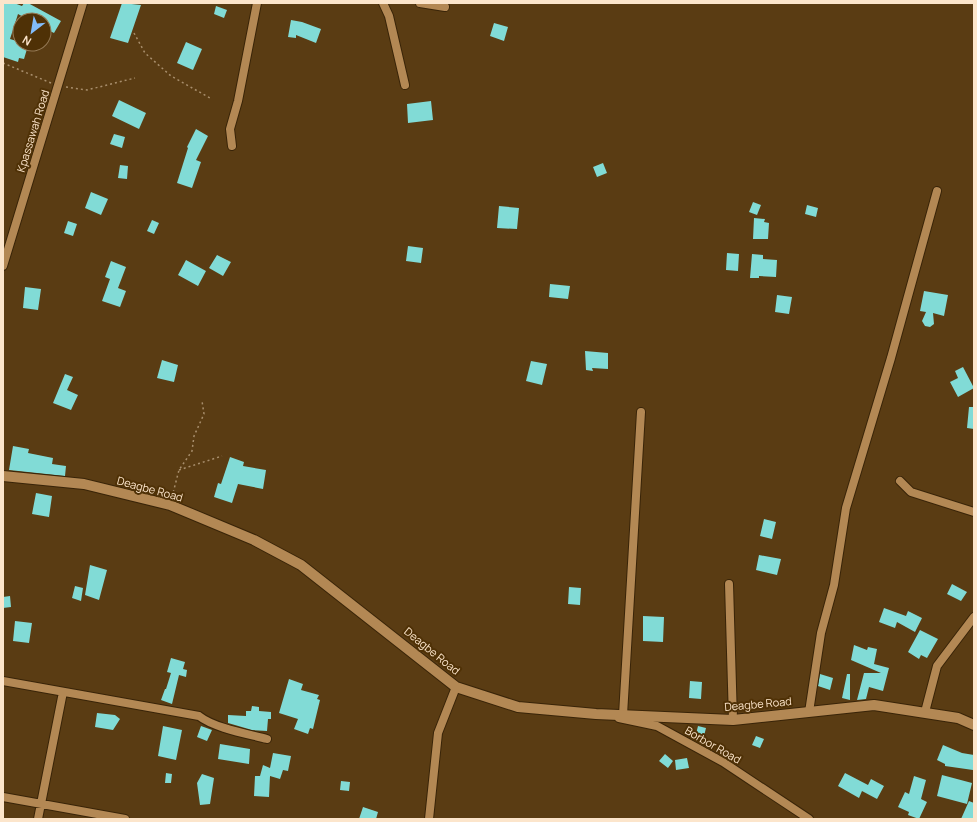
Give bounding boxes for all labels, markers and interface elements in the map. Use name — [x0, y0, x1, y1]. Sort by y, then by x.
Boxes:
north arrow — [12, 12, 52, 52]
text: N — [19, 32, 34, 49]
street label: Kpassawah Road — [13, 88, 52, 174]
street label: Deagbe Road — [116, 473, 185, 505]
street label: Deagbe Road — [401, 624, 463, 678]
street label: Deagbe Road — [724, 693, 792, 714]
street label: Borbor Road — [682, 722, 744, 767]

